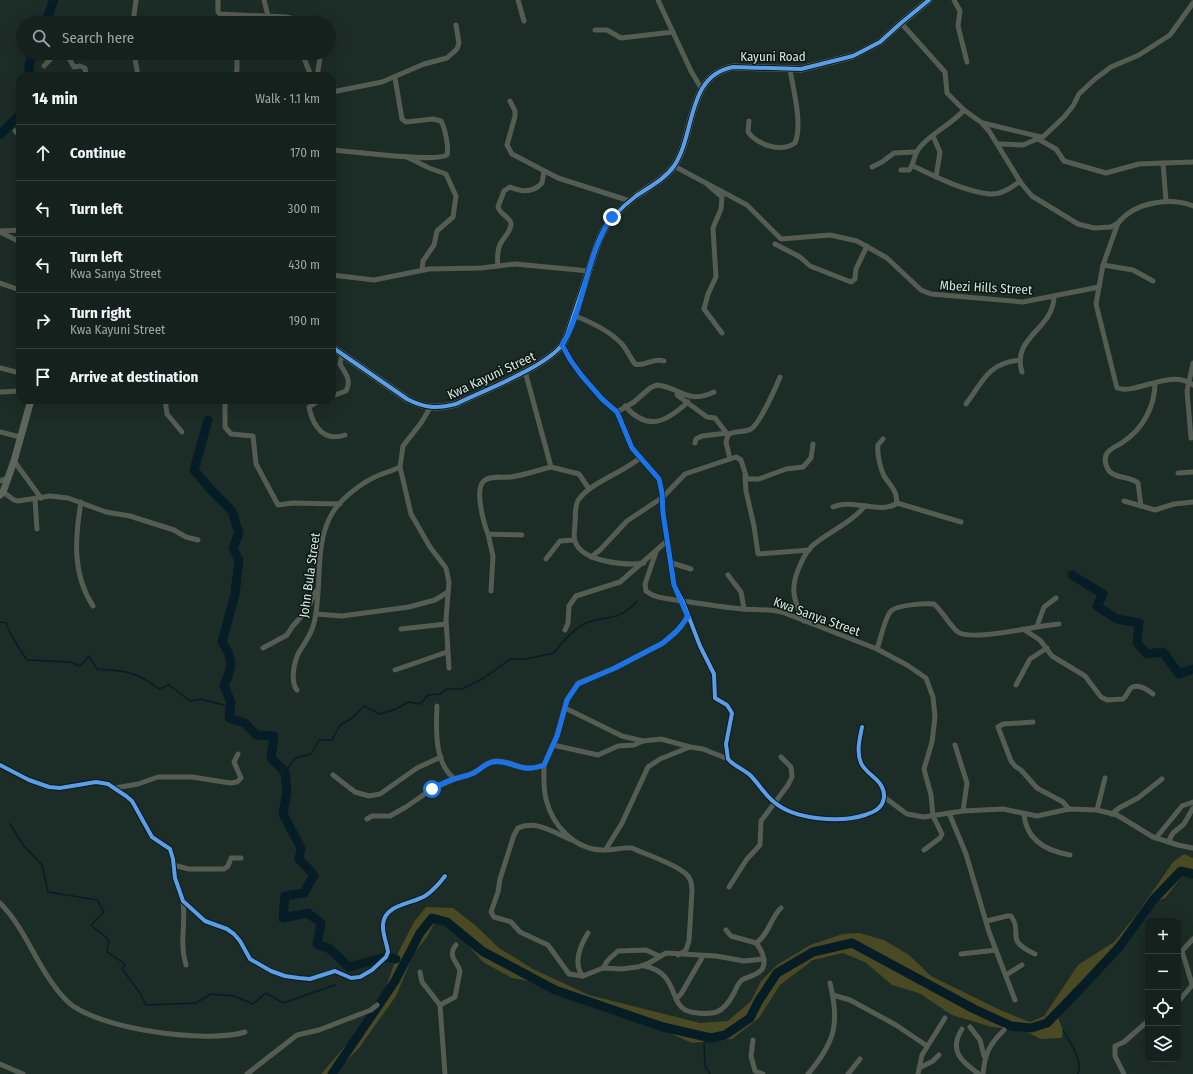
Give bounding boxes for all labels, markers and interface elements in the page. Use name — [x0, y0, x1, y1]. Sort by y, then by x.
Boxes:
search box — [16, 16, 336, 60]
icon: search — [30, 27, 52, 49]
text: Search here — [62, 29, 134, 47]
street label: Kayuni Road — [740, 49, 806, 64]
text: 14 min — [32, 88, 78, 109]
text: Walk · 1.1 km — [255, 91, 320, 106]
icon: ahead — [32, 142, 54, 164]
text: Continue — [70, 144, 126, 162]
text: 170 m — [290, 145, 320, 160]
icon: left — [32, 198, 54, 220]
text: Turn left — [70, 200, 123, 218]
text: 300 m — [288, 201, 320, 216]
route end — [603, 208, 621, 226]
text: Turn left — [70, 248, 123, 266]
icon: left — [32, 254, 54, 276]
text: 430 m — [288, 257, 320, 272]
text: Kwa Sanya Street — [70, 266, 161, 281]
street label: Mbezi Hills Street — [939, 278, 1033, 297]
text: Turn right — [70, 304, 131, 322]
icon: right — [32, 310, 54, 332]
text: 190 m — [289, 313, 320, 328]
text: Kwa Kayuni Street — [70, 322, 165, 337]
street label: Kwa Kayuni Street — [445, 348, 538, 402]
icon: arrive — [32, 366, 54, 388]
text: Arrive at destination — [70, 368, 198, 386]
street label: John Bula Street — [296, 531, 323, 619]
street label: Kwa Sanya Street — [771, 594, 863, 639]
route start — [423, 780, 441, 798]
map controls — [1145, 918, 1181, 1062]
button: + — [1145, 918, 1181, 954]
button: − — [1145, 954, 1181, 990]
button: locate — [1145, 990, 1181, 1026]
button: layers — [1145, 1026, 1181, 1062]

